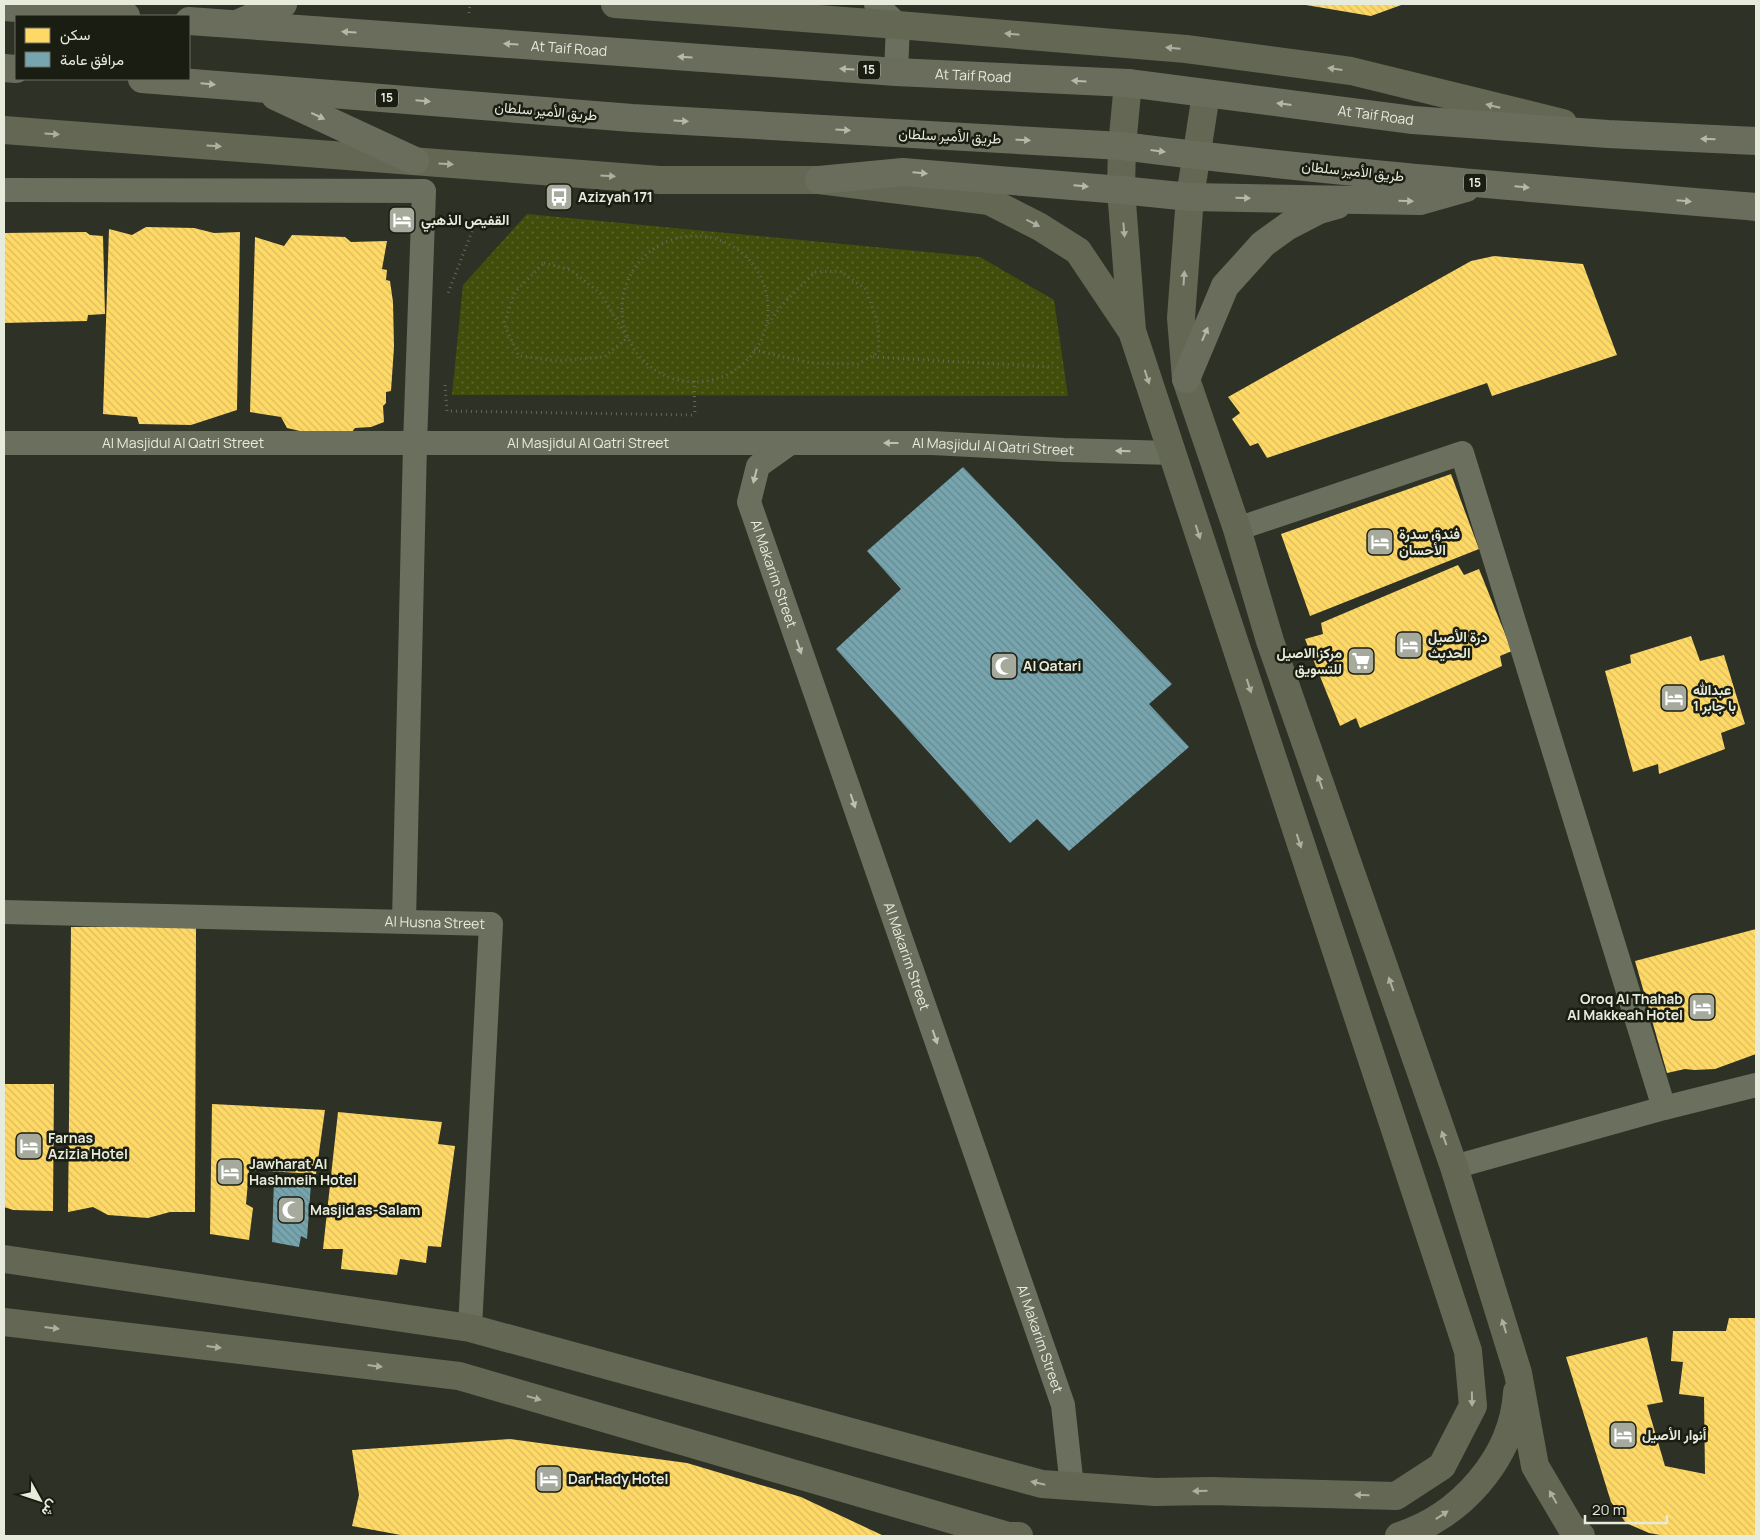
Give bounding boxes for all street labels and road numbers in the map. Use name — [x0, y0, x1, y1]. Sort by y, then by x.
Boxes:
street label: At Taif Road — [530, 36, 608, 60]
road number: 15 — [858, 60, 880, 80]
street label: At Taif Road — [934, 64, 1012, 86]
road number: 15 — [376, 89, 398, 108]
street label: طريق الأمير سلطان — [494, 97, 598, 124]
street label: At Taif Road — [1337, 100, 1415, 129]
street label: طريق الأمير سلطان — [898, 123, 1002, 148]
street label: طريق الأمير سلطان — [1301, 156, 1405, 185]
road number: 15 — [1464, 174, 1486, 192]
street label: Al Masjidul Al Qatri Street — [102, 433, 265, 452]
street label: Al Masjidul Al Qatri Street — [507, 433, 670, 452]
street label: Al Masjidul Al Qatri Street — [912, 433, 1075, 459]
street label: Al Makarim Street — [747, 517, 802, 631]
street label: Al Makarim Street — [880, 899, 935, 1013]
street label: Al Husna Street — [384, 911, 486, 933]
street label: Al Makarim Street — [1013, 1282, 1068, 1396]

